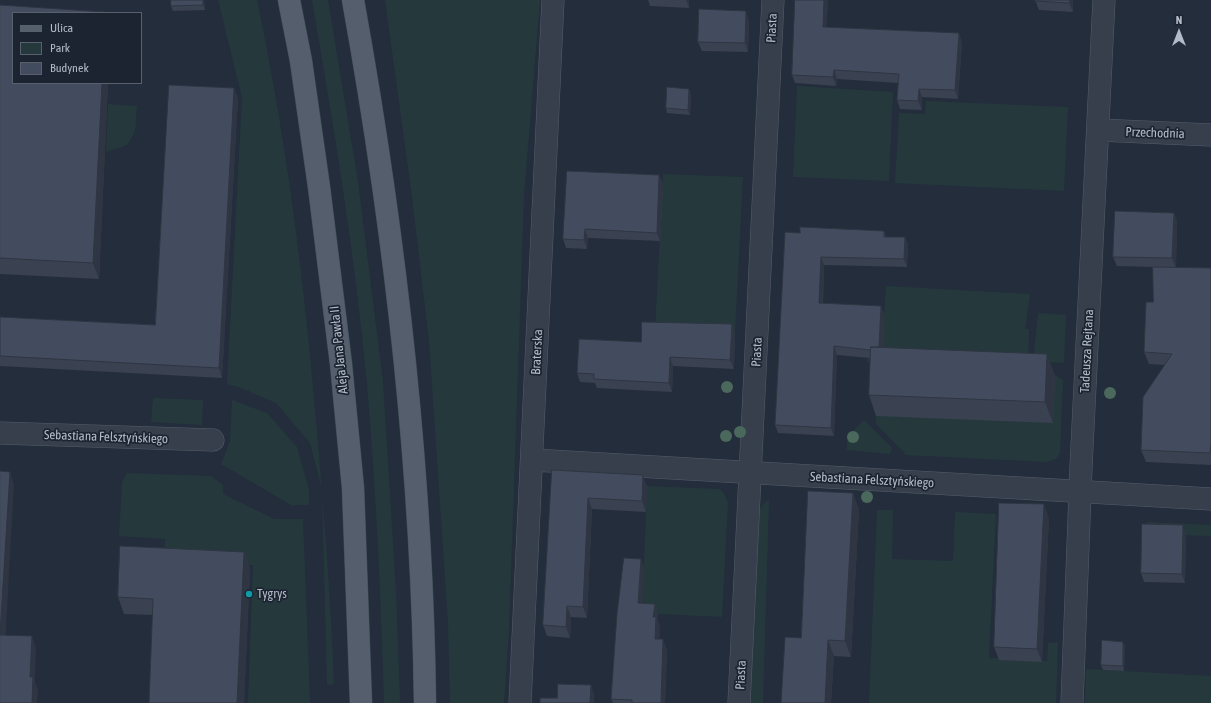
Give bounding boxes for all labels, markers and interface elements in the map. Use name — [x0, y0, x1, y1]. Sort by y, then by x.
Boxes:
legend — [12, 12, 142, 84]
north arrow — [1159, 12, 1199, 52]
street label: Piasta — [763, 13, 781, 43]
text: N — [1176, 14, 1182, 26]
text: Ulica — [50, 21, 73, 35]
text: Park — [50, 41, 70, 55]
text: Budynek — [50, 61, 89, 75]
street label: Przechodnia — [1125, 124, 1185, 142]
street label: Aleja Jana Pawła II — [327, 305, 351, 395]
street label: Tadeusza Rejtana — [1077, 309, 1097, 393]
street label: Braterska — [528, 329, 546, 375]
street label: Piasta — [748, 337, 766, 367]
street label: Sebastiana Felsztyńskiego — [44, 427, 168, 447]
street label: Sebastiana Felsztyńskiego — [810, 469, 934, 491]
place label: Tygrys — [257, 586, 287, 602]
marker: Tygrys — [244, 589, 254, 599]
street label: Piasta — [732, 660, 750, 690]

